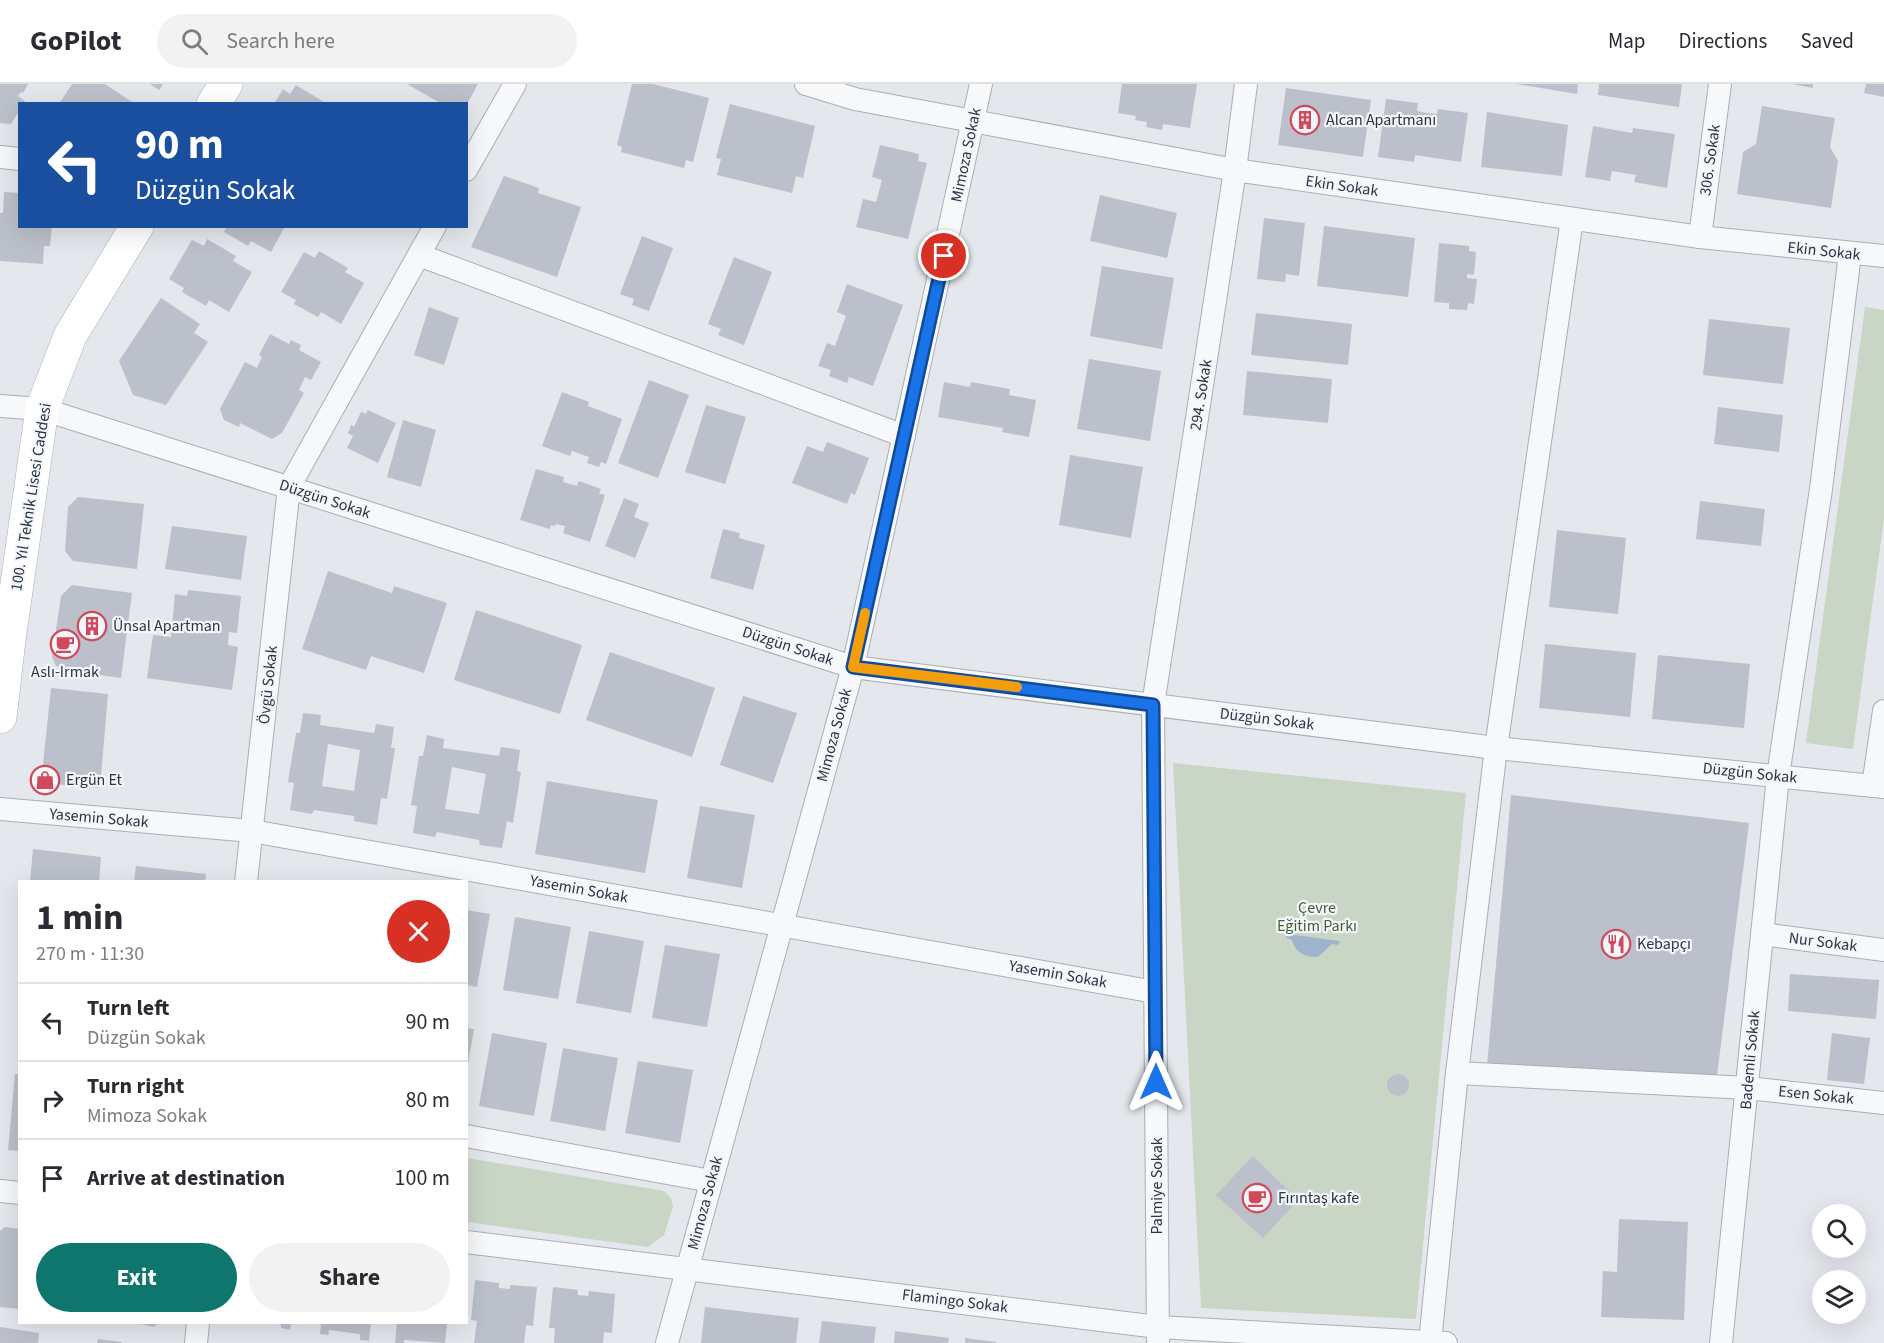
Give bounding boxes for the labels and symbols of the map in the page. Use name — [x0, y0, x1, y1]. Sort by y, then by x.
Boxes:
building icon: Alcan Apartmanı — [1289, 104, 1321, 136]
street label: Mimoza Sokak — [945, 106, 987, 204]
place label: Alcan Apartmanı — [1326, 109, 1436, 131]
street label: 306. Sokak — [1694, 123, 1726, 197]
street label: Ekin Sokak — [1304, 170, 1380, 202]
pin — [918, 230, 969, 281]
street label: Ekin Sokak — [1786, 236, 1862, 266]
street label: 294. Sokak — [1185, 358, 1218, 432]
street label: 100. Yıl Teknik Lisesi Caddesi — [5, 401, 57, 593]
street label: Düzgün Sokak — [276, 474, 374, 524]
building icon: Ünsal Apartman — [76, 610, 108, 642]
place label: Ünsal Apartman — [113, 615, 221, 637]
street label: Düzgün Sokak — [739, 621, 837, 671]
cafe icon: Aslı-Irmak — [49, 628, 81, 660]
street label: Övgü Sokak — [253, 644, 283, 725]
place label: Aslı-Irmak — [31, 661, 99, 683]
street label: Mimoza Sokak — [811, 686, 857, 784]
street label: Düzgün Sokak — [1219, 702, 1316, 736]
street label: Düzgün Sokak — [1702, 757, 1798, 789]
shop icon: Ergün Et — [29, 764, 61, 796]
place label: Ergün Et — [66, 769, 123, 791]
street label: Yasemin Sokak — [48, 803, 150, 833]
street label: Yasemin Sokak — [527, 869, 630, 908]
park label: Çevre Eğitim Parkı — [1277, 897, 1357, 937]
street label: Nur Sokak — [1788, 927, 1859, 957]
restaurant icon: Kebapçı — [1600, 928, 1632, 960]
place label: Kebapçı — [1637, 933, 1691, 955]
street label: Yasemin Sokak — [1006, 954, 1109, 993]
street label: Bademli Sokak — [1735, 1009, 1765, 1111]
position arrow — [1124, 1050, 1188, 1114]
street label: Esen Sokak — [1777, 1080, 1855, 1110]
street label: Palmiye Sokak — [1146, 1137, 1168, 1235]
street label: Mimoza Sokak — [682, 1154, 728, 1252]
cafe icon: Fırıntaş kafe — [1241, 1182, 1273, 1214]
place label: Fırıntaş kafe — [1278, 1187, 1359, 1209]
street label: Flamingo Sokak — [901, 1284, 1009, 1318]

